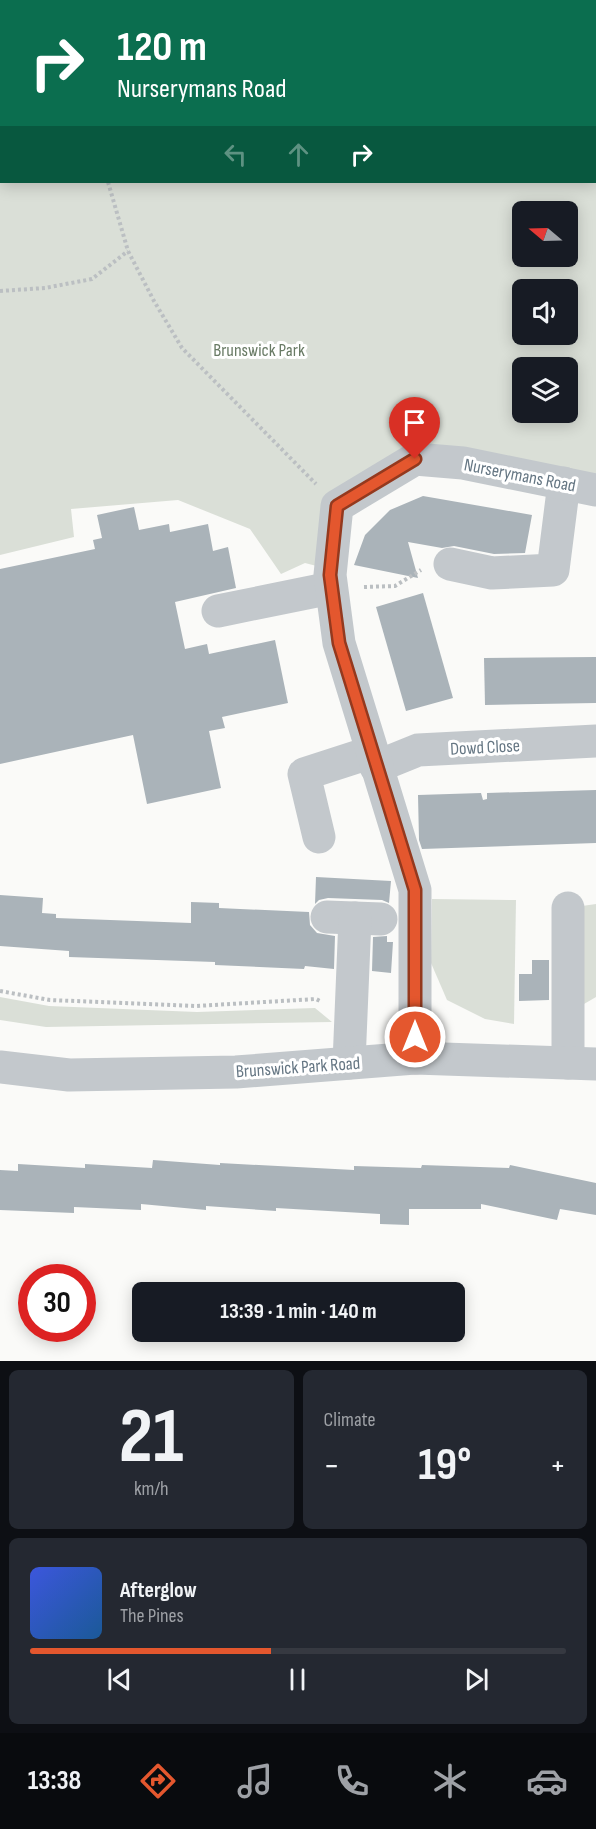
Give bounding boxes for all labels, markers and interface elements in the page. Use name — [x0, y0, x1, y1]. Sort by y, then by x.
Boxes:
text: 120 m — [117, 22, 207, 73]
icon: right — [18, 24, 96, 102]
text: Nurserymans Road — [117, 73, 287, 105]
icon: left — [219, 138, 252, 171]
icon: ahead — [282, 138, 315, 171]
icon: right — [345, 138, 378, 171]
north arrow — [512, 201, 578, 267]
map controls — [512, 201, 578, 423]
button: sound — [512, 279, 578, 345]
park label: Brunswick Park — [213, 340, 305, 361]
button: layers — [512, 357, 578, 423]
pin — [389, 397, 440, 459]
icon: arrive — [398, 406, 431, 439]
street label: Nurserymans Road — [462, 454, 577, 497]
street label: Dowd Close — [450, 735, 520, 760]
position arrow — [383, 1005, 447, 1069]
street label: Brunswick Park Road — [235, 1053, 361, 1082]
speed limit sign: 30 — [18, 1264, 96, 1342]
text: 13:39 · 1 min · 140 m — [220, 1298, 377, 1325]
text: 21 — [119, 1391, 184, 1484]
text: Climate — [324, 1408, 376, 1432]
text: 19° — [418, 1438, 471, 1493]
text: − — [324, 1446, 340, 1486]
text: + — [550, 1446, 566, 1486]
text: km/h — [134, 1477, 169, 1501]
text: Afterglow — [120, 1577, 197, 1604]
text: The Pines — [120, 1604, 184, 1628]
icon: previous — [103, 1663, 136, 1696]
icon: pause — [281, 1663, 314, 1696]
icon: next — [460, 1663, 493, 1696]
icon: directions — [137, 1760, 179, 1802]
icon: music — [234, 1760, 276, 1802]
icon: phone — [331, 1760, 373, 1802]
icon: climate — [429, 1760, 471, 1802]
icon: car — [526, 1760, 568, 1802]
text: 13:38 — [28, 1765, 81, 1797]

